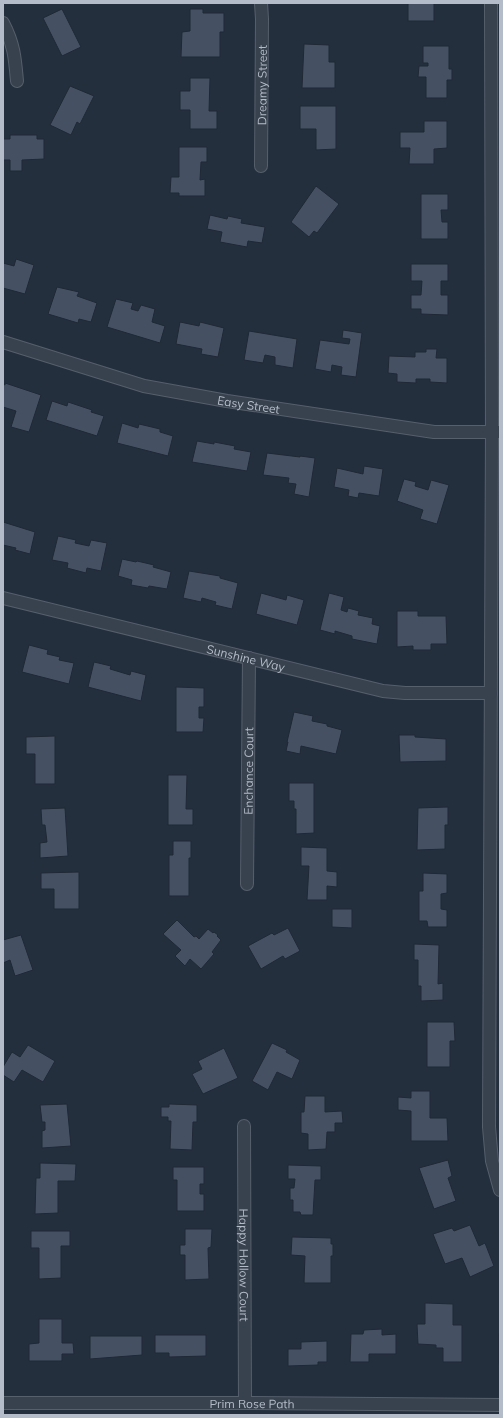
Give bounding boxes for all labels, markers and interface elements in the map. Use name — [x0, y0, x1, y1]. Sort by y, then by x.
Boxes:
street label: Dreamy Street — [254, 45, 269, 125]
street label: Easy Street — [216, 392, 281, 416]
street label: Sunshine Way — [205, 641, 287, 674]
street label: Enchance Court — [240, 727, 256, 815]
street label: Happy Hollow Court — [237, 1209, 252, 1321]
street label: Prim Rose Path — [209, 1396, 295, 1411]

